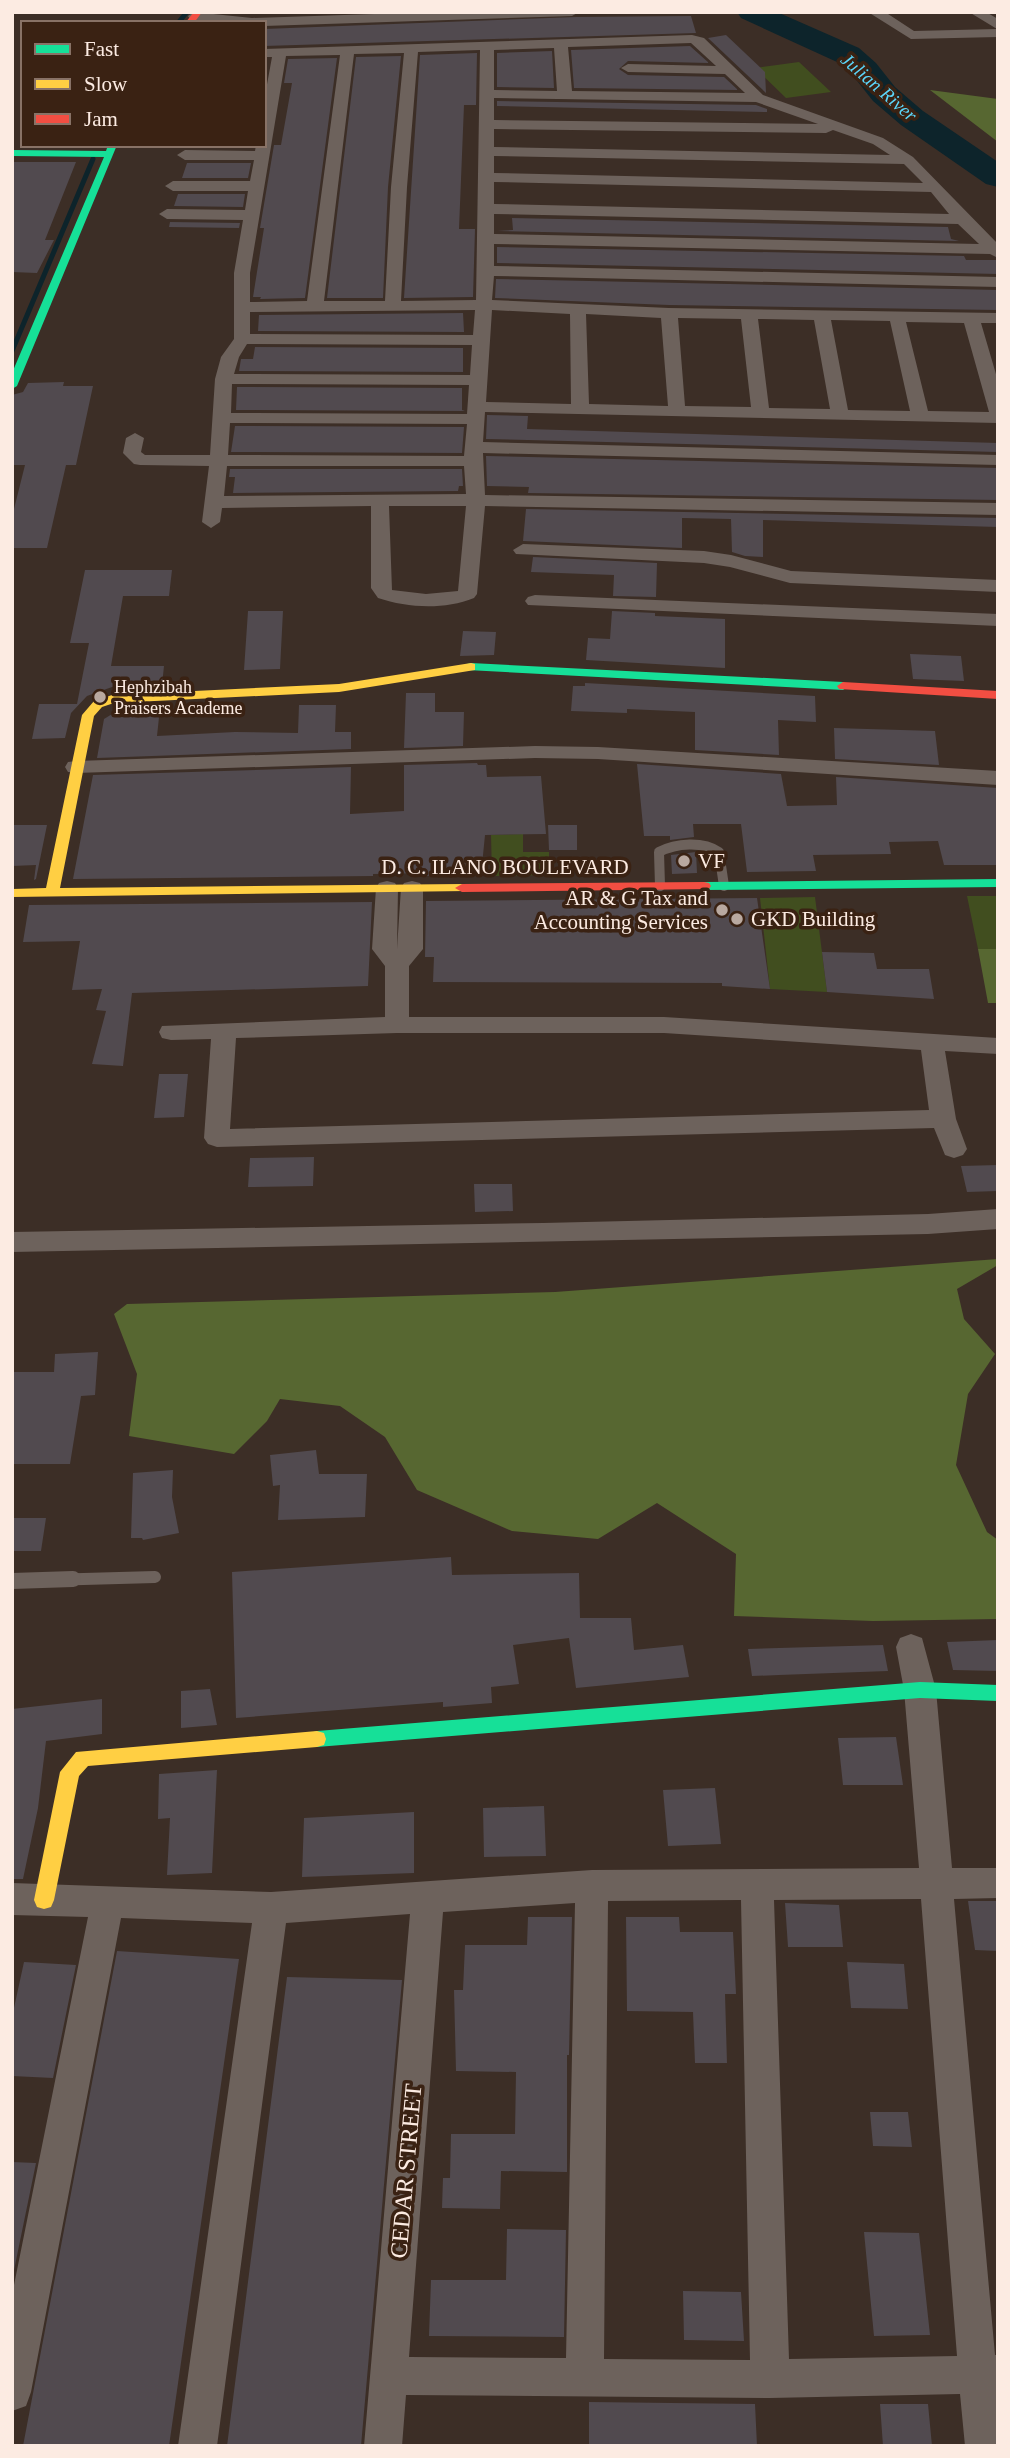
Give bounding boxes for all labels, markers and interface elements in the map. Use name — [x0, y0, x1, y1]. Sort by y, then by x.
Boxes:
legend — [21, 21, 266, 147]
text: Fast — [84, 37, 119, 61]
water label: Julian River — [837, 48, 922, 126]
text: Slow — [84, 72, 128, 96]
text: Jam — [84, 107, 118, 131]
place label: Hephzibah Praisers Academe — [114, 677, 242, 718]
marker: Hephzibah Praisers Academe — [92, 689, 108, 705]
place label: VF — [698, 849, 725, 873]
marker: VF — [676, 853, 692, 869]
street label: D. C. ILANO BOULEVARD — [381, 855, 629, 879]
place label: AR & G Tax and Accounting Services — [534, 886, 708, 934]
marker: AR & G Tax and Accounting Services — [714, 902, 730, 918]
place label: GKD Building — [751, 907, 876, 931]
marker: GKD Building — [729, 911, 745, 927]
street label: CEDAR STREET — [385, 2082, 427, 2259]

